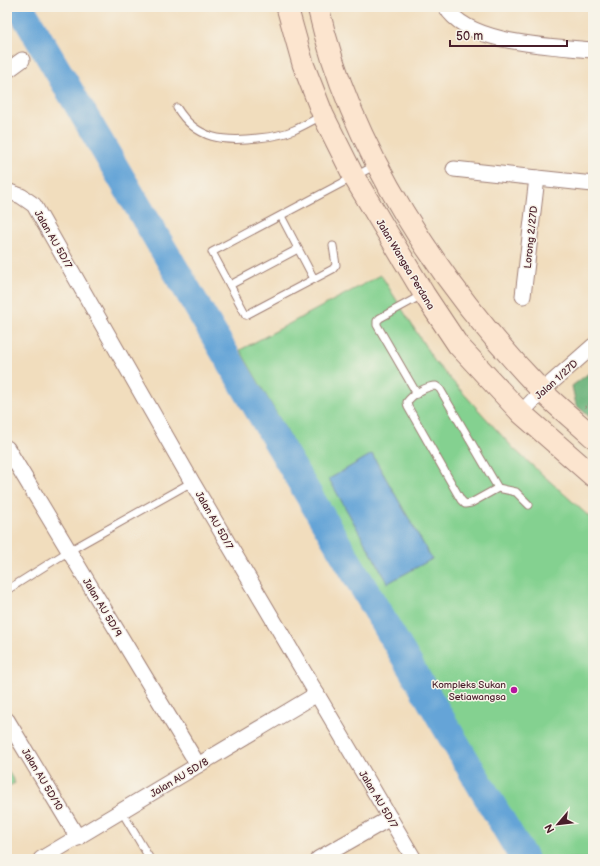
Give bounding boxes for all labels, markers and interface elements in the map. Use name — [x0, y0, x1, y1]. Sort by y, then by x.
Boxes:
scale bar — [450, 22, 567, 48]
text: 50 m — [456, 29, 483, 44]
street label: Lorong 2/27D — [522, 205, 540, 269]
street label: Jalan AU 5D/7 — [32, 208, 75, 271]
street label: Jalan Wangsa Perdana — [373, 217, 437, 312]
street label: Jalan 1/27D — [533, 357, 581, 402]
street label: Jalan AU 5D/7 — [193, 489, 236, 552]
street label: Jalan AU 5D/9 — [80, 576, 124, 639]
place label: Kompleks Sukan Setiawangsa — [432, 679, 506, 703]
marker: Kompleks Sukan Setiawangsa — [509, 685, 519, 695]
street label: Jalan AU 5D/10 — [19, 746, 65, 813]
street label: Jalan AU 5D/8 — [148, 756, 211, 800]
street label: Jalan AU 5D/7 — [356, 769, 400, 831]
north arrow — [538, 804, 578, 844]
text: N — [542, 822, 557, 835]

